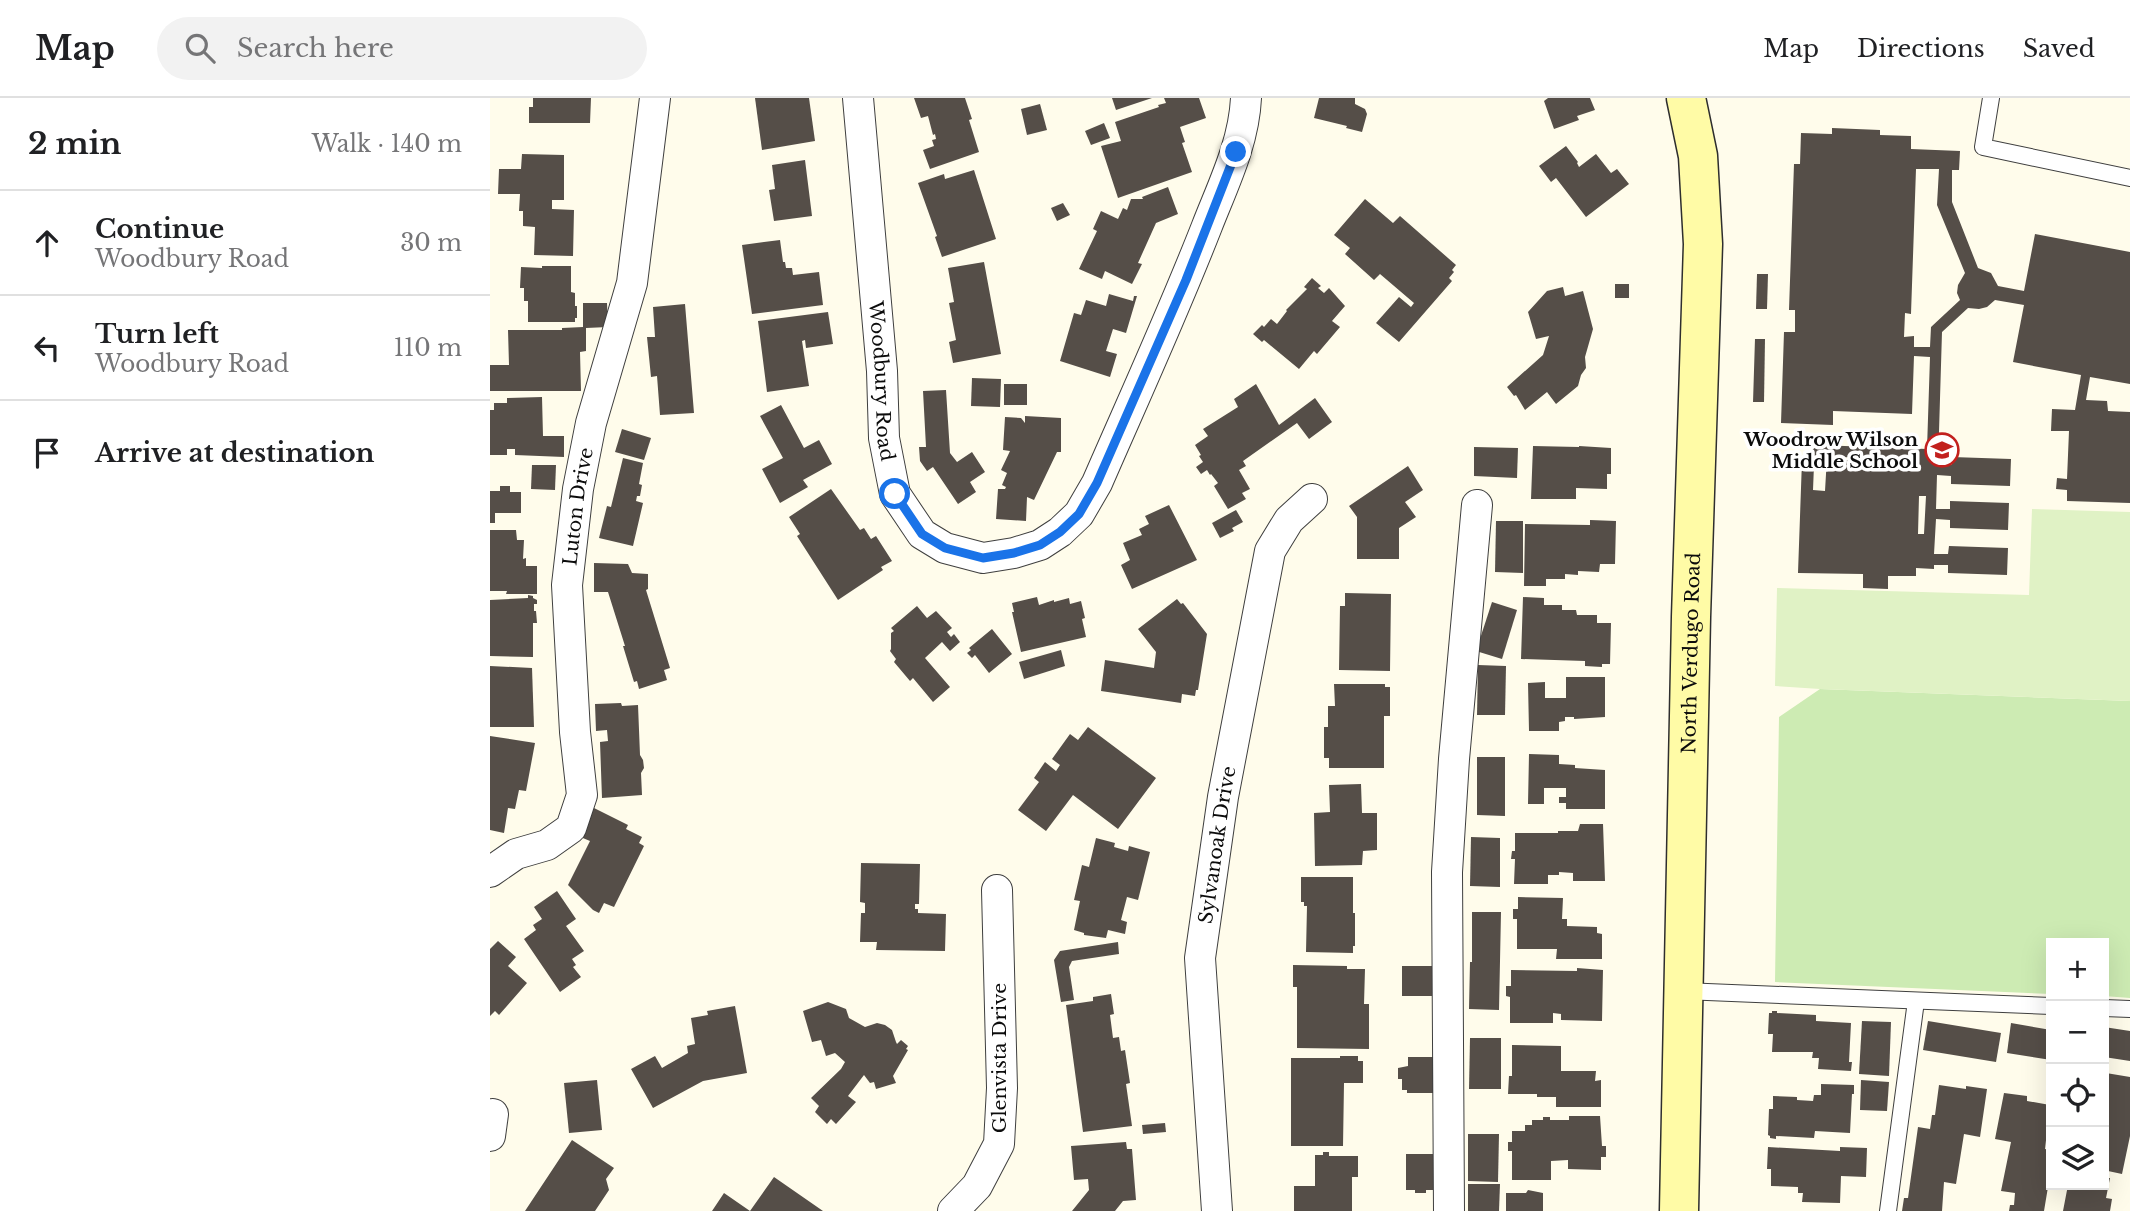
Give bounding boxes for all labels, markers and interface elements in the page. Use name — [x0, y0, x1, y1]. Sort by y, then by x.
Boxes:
search box — [157, 17, 647, 80]
text: Map — [35, 28, 115, 69]
icon: search — [181, 29, 219, 67]
text: Search here — [237, 32, 394, 64]
text: Map — [1763, 34, 1819, 63]
text: Directions — [1857, 34, 1985, 63]
text: Saved — [2023, 34, 2095, 63]
text: 2 min — [28, 125, 121, 162]
text: Walk · 140 m — [312, 130, 462, 158]
route end — [1220, 136, 1251, 167]
text: Continue — [95, 213, 224, 245]
icon: ahead — [28, 224, 66, 262]
text: 30 m — [400, 229, 462, 257]
text: Woodbury Road — [95, 245, 289, 273]
street label: Woodbury Road — [864, 299, 899, 463]
text: Turn left — [95, 318, 219, 350]
icon: left — [28, 329, 66, 367]
text: 110 m — [394, 334, 462, 362]
text: Woodbury Road — [95, 350, 289, 378]
place label: Woodrow Wilson Middle School — [1743, 428, 1918, 473]
school or university icon: Woodrow Wilson Middle School — [1923, 431, 1961, 469]
icon: arrive — [28, 434, 66, 472]
text: Arrive at destination — [95, 437, 375, 469]
street label: Luton Drive — [558, 445, 598, 567]
route start — [879, 478, 910, 509]
street label: North Verdugo Road — [1677, 552, 1705, 754]
street label: Sylvanoak Drive — [1194, 764, 1241, 925]
map controls — [2046, 938, 2109, 1190]
button: + — [2046, 938, 2109, 1001]
street label: Glenvista Drive — [988, 983, 1011, 1133]
button: − — [2046, 1001, 2109, 1064]
button: locate — [2046, 1064, 2109, 1127]
button: layers — [2046, 1127, 2109, 1190]

